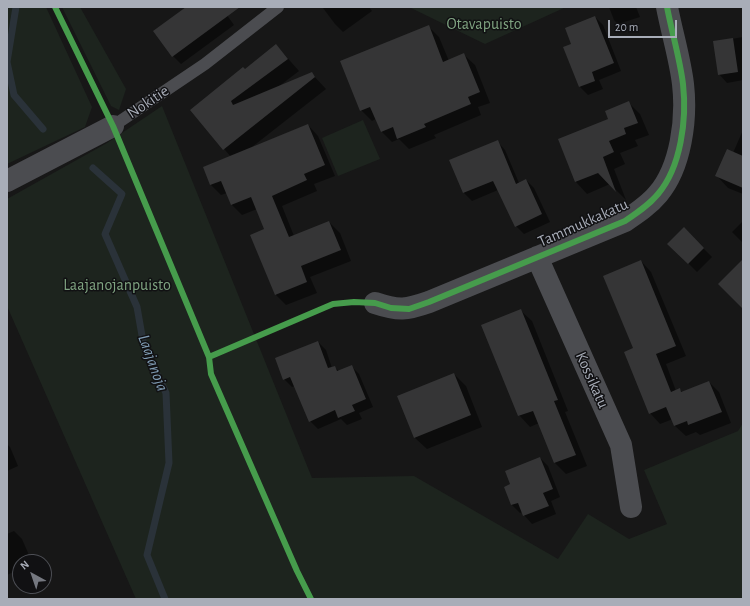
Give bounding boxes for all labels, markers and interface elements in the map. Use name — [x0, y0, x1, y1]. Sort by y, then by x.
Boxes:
scale bar — [610, 12, 679, 38]
park label: Otavapuisto — [446, 14, 522, 34]
text: 20 m — [615, 21, 638, 33]
street label: Nokitie — [124, 81, 172, 123]
street label: Tammukkakatu — [535, 195, 631, 251]
park label: Laajanojanpuisto — [63, 275, 171, 295]
water label: Laajanoja — [133, 332, 173, 394]
street label: Kossikatu — [571, 349, 613, 411]
north arrow — [12, 554, 52, 594]
text: N — [18, 559, 31, 572]

